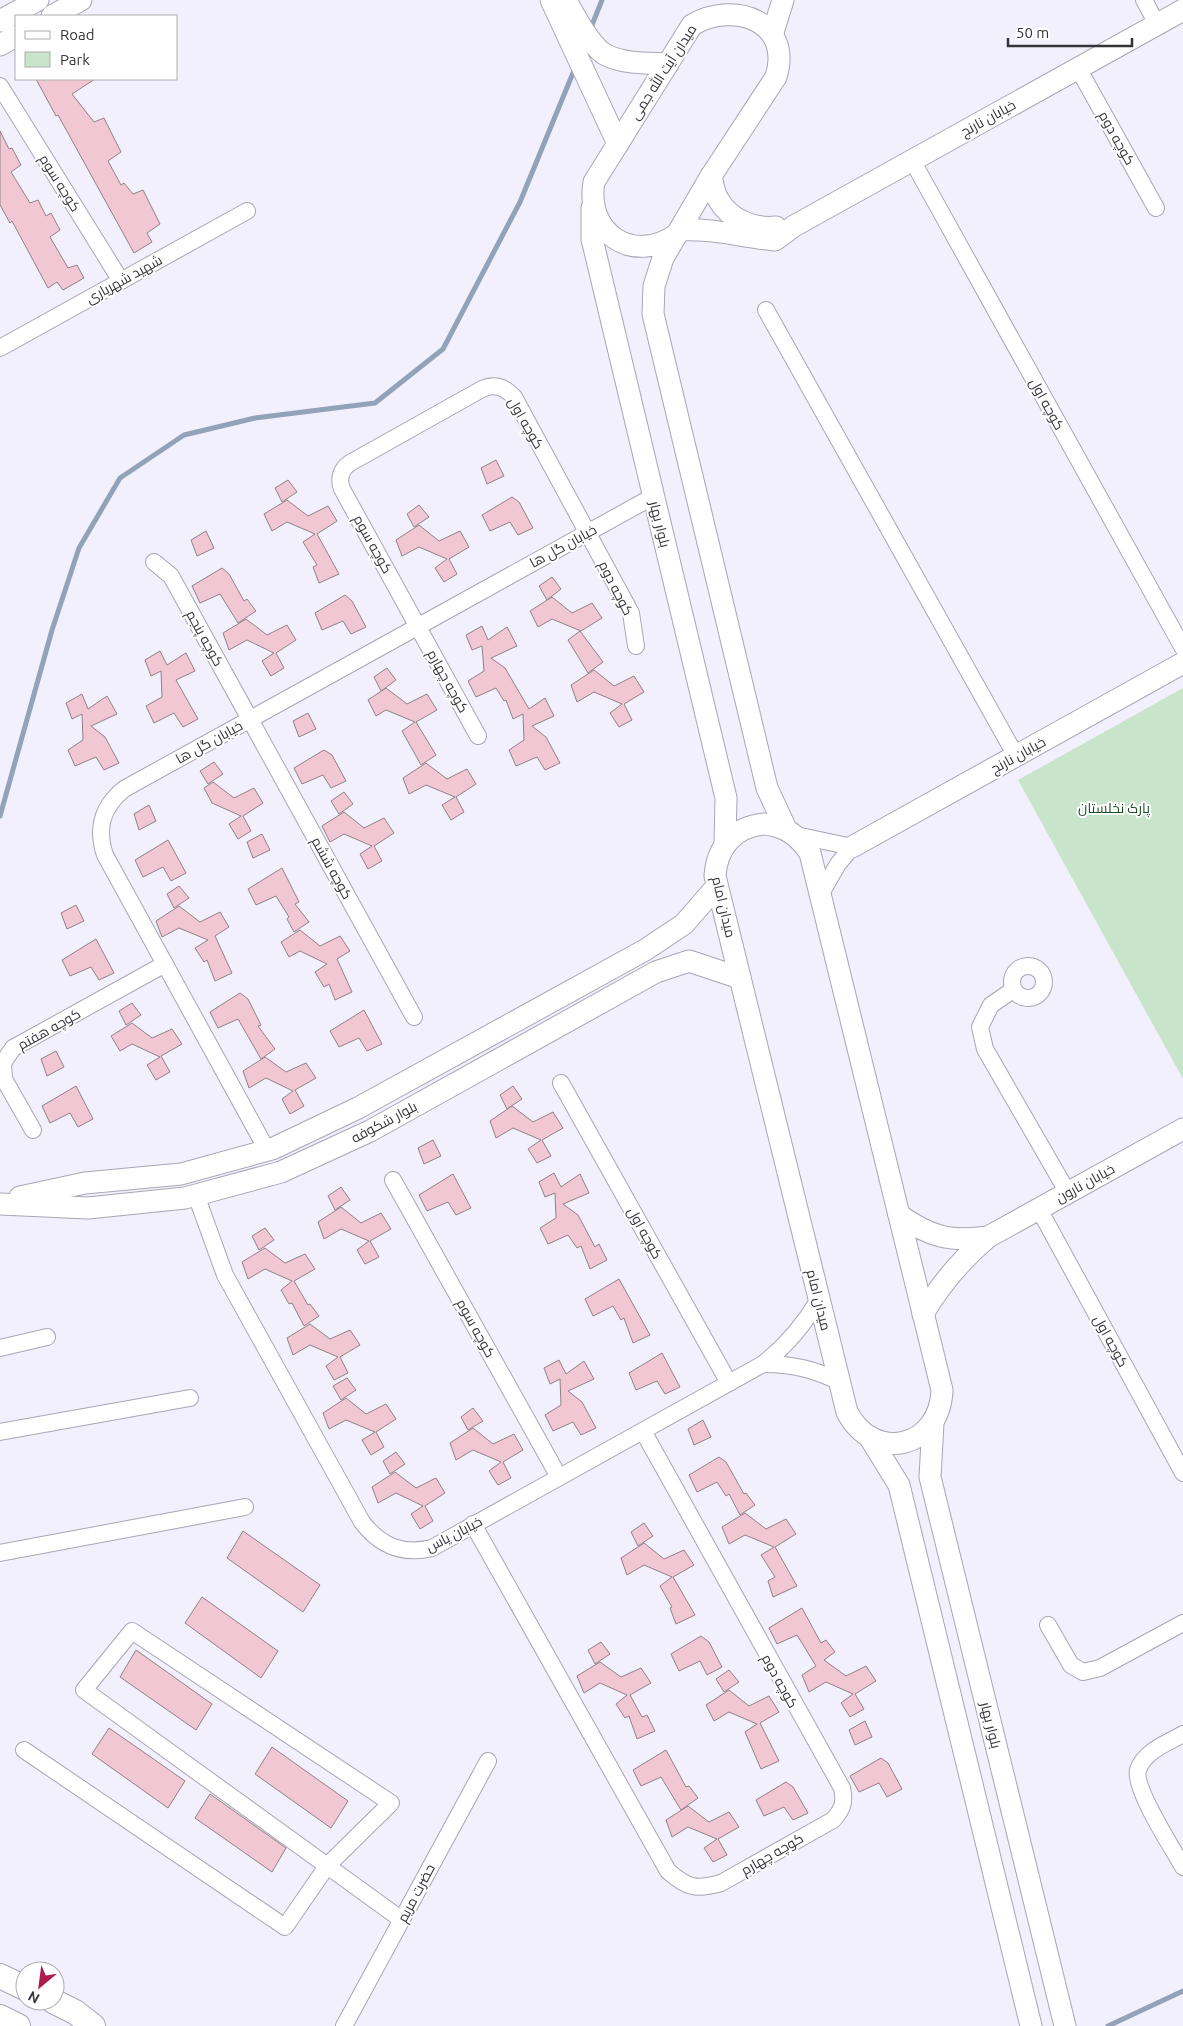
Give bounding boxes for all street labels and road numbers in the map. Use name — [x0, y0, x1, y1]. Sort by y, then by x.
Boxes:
street label: میدان آیت الله جمی — [625, 21, 700, 123]
street label: خیابان نارنج — [958, 96, 1019, 141]
street label: کوچه دوم — [1094, 108, 1138, 169]
street label: کوچه سوم — [34, 151, 84, 216]
street label: شهید شهریاری — [83, 251, 165, 307]
street label: کوچه اول — [1025, 375, 1068, 434]
street label: کوچه اول — [503, 394, 547, 453]
street label: بلوار بهار — [646, 498, 674, 549]
street label: کوچه سوم — [349, 512, 396, 577]
street label: خیابان گل ها — [527, 521, 599, 571]
street label: کوچه دوم — [594, 558, 637, 619]
street label: کوچه پنجم — [181, 607, 227, 670]
street label: کوچه چهارم — [422, 647, 472, 716]
street label: خیابان گل ها — [173, 717, 245, 767]
street label: خیابان نارنج — [988, 733, 1049, 778]
street label: کوچه ششم — [307, 834, 356, 903]
street label: میدان امام — [707, 875, 739, 940]
street label: کوچه هفتم — [15, 1005, 84, 1055]
street label: بلوار شکوفه — [348, 1098, 420, 1146]
street label: خیابان نارون — [1053, 1160, 1117, 1206]
street label: کوچه اول — [623, 1204, 666, 1263]
street label: میدان امام — [802, 1268, 834, 1333]
street label: کوچه سوم — [452, 1296, 499, 1361]
street label: کوچه اول — [1089, 1312, 1132, 1371]
street label: خیابان یاس — [423, 1513, 485, 1555]
street label: کوچه دوم — [757, 1651, 801, 1712]
street label: بلوار بهار — [977, 1699, 1005, 1750]
street label: کوچه چهارم — [738, 1830, 807, 1880]
street label: حضرت مریم — [394, 1861, 440, 1926]

